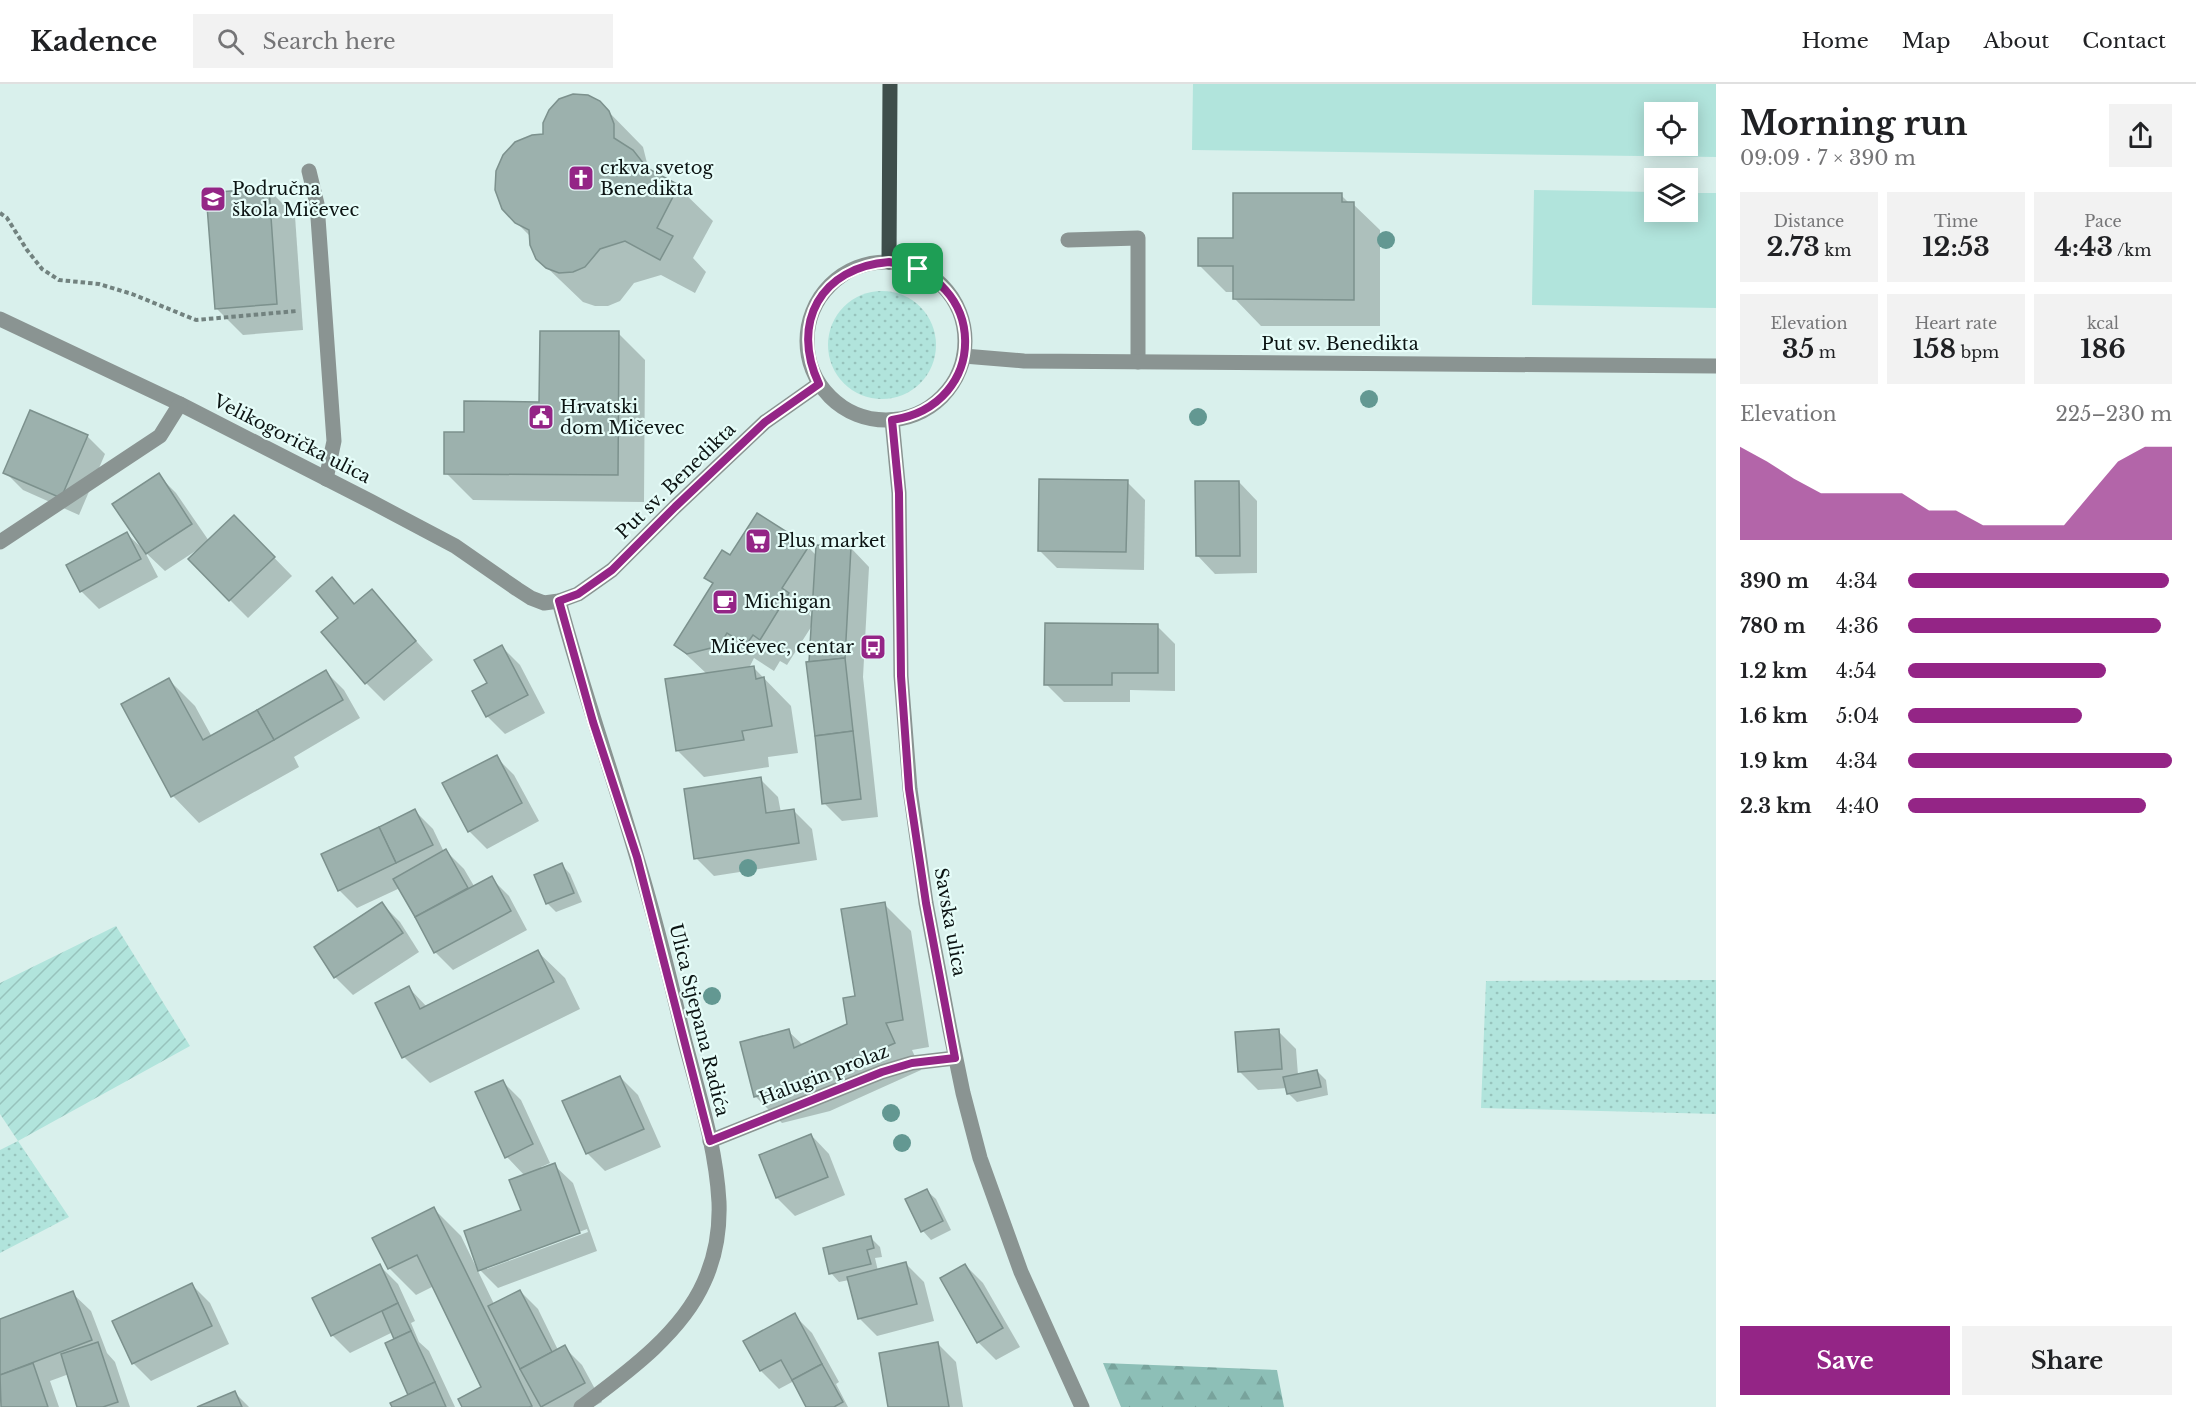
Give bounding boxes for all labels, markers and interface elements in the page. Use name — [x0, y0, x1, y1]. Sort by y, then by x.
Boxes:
search box — [193, 14, 613, 68]
text: Kadence — [30, 24, 157, 59]
icon: search — [214, 25, 247, 58]
text: Search here — [262, 28, 396, 55]
text: Home — [1802, 28, 1869, 54]
text: Map — [1902, 28, 1950, 54]
text: About — [1983, 28, 2049, 54]
text: Contact — [2082, 28, 2166, 54]
map controls — [1644, 102, 1698, 222]
button: locate — [1644, 102, 1698, 156]
text: Morning run — [1740, 103, 1968, 144]
button: share — [2109, 104, 2172, 167]
text: 09:09 · 7 × 390 m — [1740, 146, 1916, 170]
place label: crkva svetog Benedikta — [600, 157, 714, 200]
church icon: crkva svetog Benedikta — [566, 163, 596, 193]
button: layers — [1644, 168, 1698, 222]
place label: Područna škola Mičevec — [232, 178, 360, 221]
school or university icon: Područna škola Mičevec — [198, 184, 228, 214]
text: Distance — [1774, 211, 1844, 231]
text: Time — [1934, 211, 1978, 231]
text: Pace — [2084, 211, 2122, 231]
text: 2.73 — [1767, 231, 1820, 263]
text: 12:53 — [1922, 231, 1990, 263]
text: 4:43 — [2055, 231, 2113, 263]
text: km — [1820, 240, 1851, 260]
text: /km — [2113, 240, 2151, 260]
pin — [892, 243, 943, 294]
icon: arrive — [901, 252, 934, 285]
text: Elevation — [1770, 313, 1848, 333]
text: Heart rate — [1915, 313, 1997, 333]
text: kcal — [2087, 313, 2119, 333]
street label: Put sv. Benedikta — [1261, 333, 1419, 355]
text: 35 — [1782, 333, 1814, 365]
text: 158 — [1913, 333, 1956, 365]
text: 186 — [2080, 333, 2126, 365]
text: m — [1814, 342, 1836, 362]
text: bpm — [1956, 342, 1999, 362]
street label: Velikogorička ulica — [209, 389, 374, 488]
place label: Hrvatski dom Mičevec — [560, 396, 685, 439]
public building icon: Hrvatski dom Mičevec — [526, 402, 556, 432]
text: Elevation — [1740, 402, 1837, 426]
text: 225–230 m — [2055, 402, 2172, 426]
street label: Put sv. Benedikta — [612, 418, 740, 544]
supermarket icon: Plus market — [743, 526, 773, 556]
place label: Plus market — [777, 530, 886, 552]
text: 390 m — [1740, 569, 1809, 593]
text: 4:34 — [1836, 569, 1877, 593]
cafe icon: Michigan — [710, 587, 740, 617]
place label: Michigan — [744, 591, 831, 613]
text: 780 m — [1740, 614, 1806, 638]
text: 4:36 — [1836, 614, 1879, 638]
bus stop icon: Mičevec, centar — [858, 632, 888, 662]
place label: Mičevec, centar — [710, 636, 854, 658]
text: 1.2 km — [1740, 659, 1808, 683]
text: 4:54 — [1836, 659, 1876, 683]
text: 1.6 km — [1740, 704, 1808, 728]
text: 5:04 — [1836, 704, 1879, 728]
text: 1.9 km — [1740, 749, 1808, 773]
text: 4:34 — [1836, 749, 1877, 773]
text: 2.3 km — [1740, 794, 1812, 818]
text: 4:40 — [1836, 794, 1879, 818]
street label: Savska ulica — [930, 866, 970, 978]
street label: Ulica Stjepana Radića — [664, 921, 734, 1119]
street label: Halugin prolaz — [756, 1040, 892, 1110]
button: Save — [1740, 1326, 1950, 1395]
button: Share — [1962, 1326, 2172, 1395]

